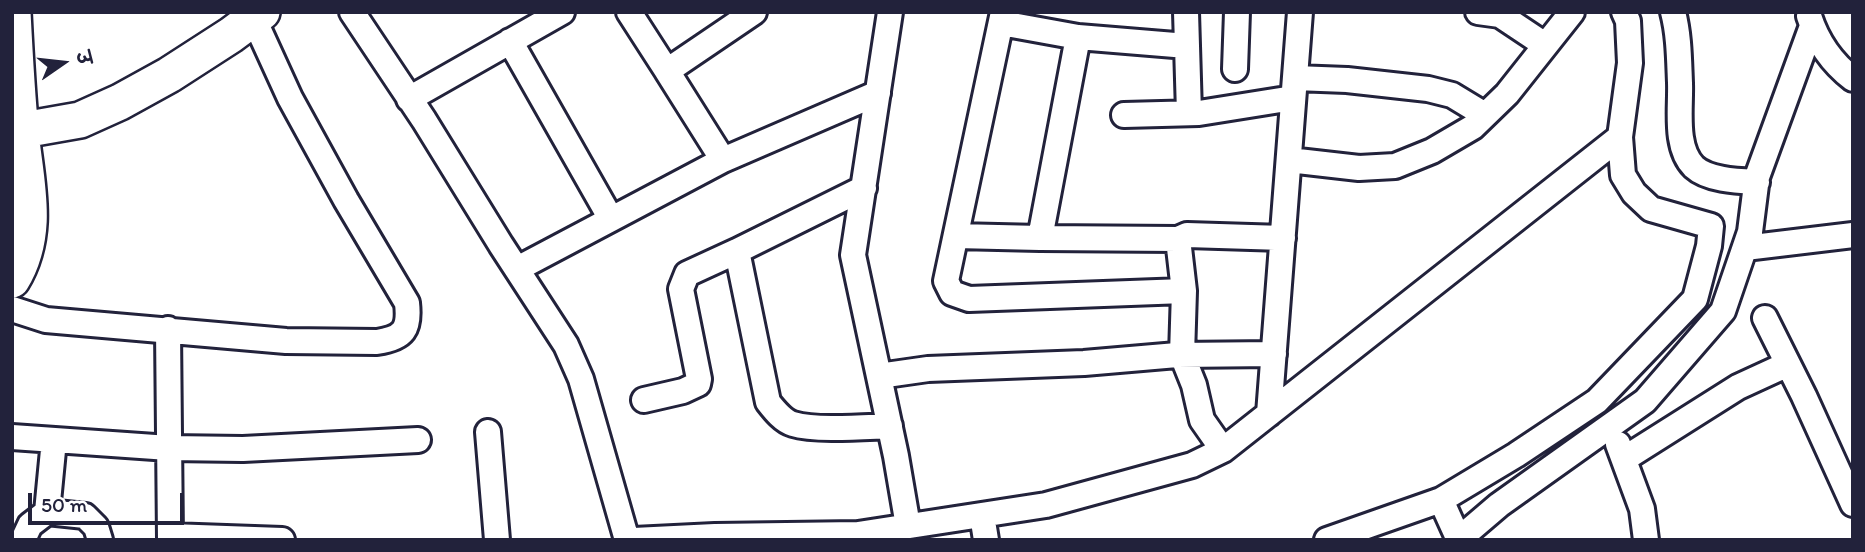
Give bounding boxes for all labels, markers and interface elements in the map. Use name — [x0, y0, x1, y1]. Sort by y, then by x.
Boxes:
north arrow — [28, 28, 98, 98]
text: उ — [71, 49, 97, 67]
scale bar — [32, 478, 187, 522]
text: 50 m — [41, 492, 87, 517]

